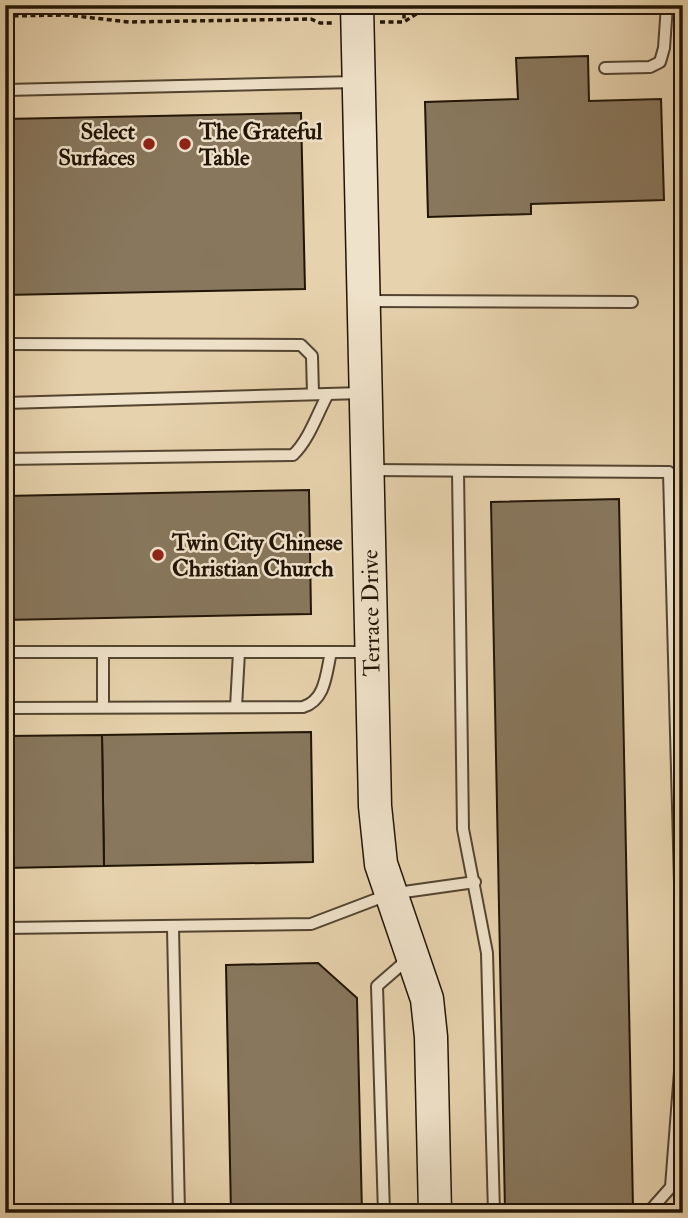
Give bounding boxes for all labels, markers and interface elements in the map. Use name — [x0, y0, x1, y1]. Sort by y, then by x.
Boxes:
place label: Select Surfaces — [58, 117, 136, 172]
place label: The Grateful Table — [198, 117, 323, 172]
marker: Select Surfaces — [141, 136, 157, 152]
marker: The Grateful Table — [177, 136, 193, 152]
place label: Twin City Chinese Christian Church — [171, 528, 343, 583]
marker: Twin City Chinese Christian Church — [150, 547, 166, 563]
street label: Terrace Drive — [355, 549, 387, 677]

